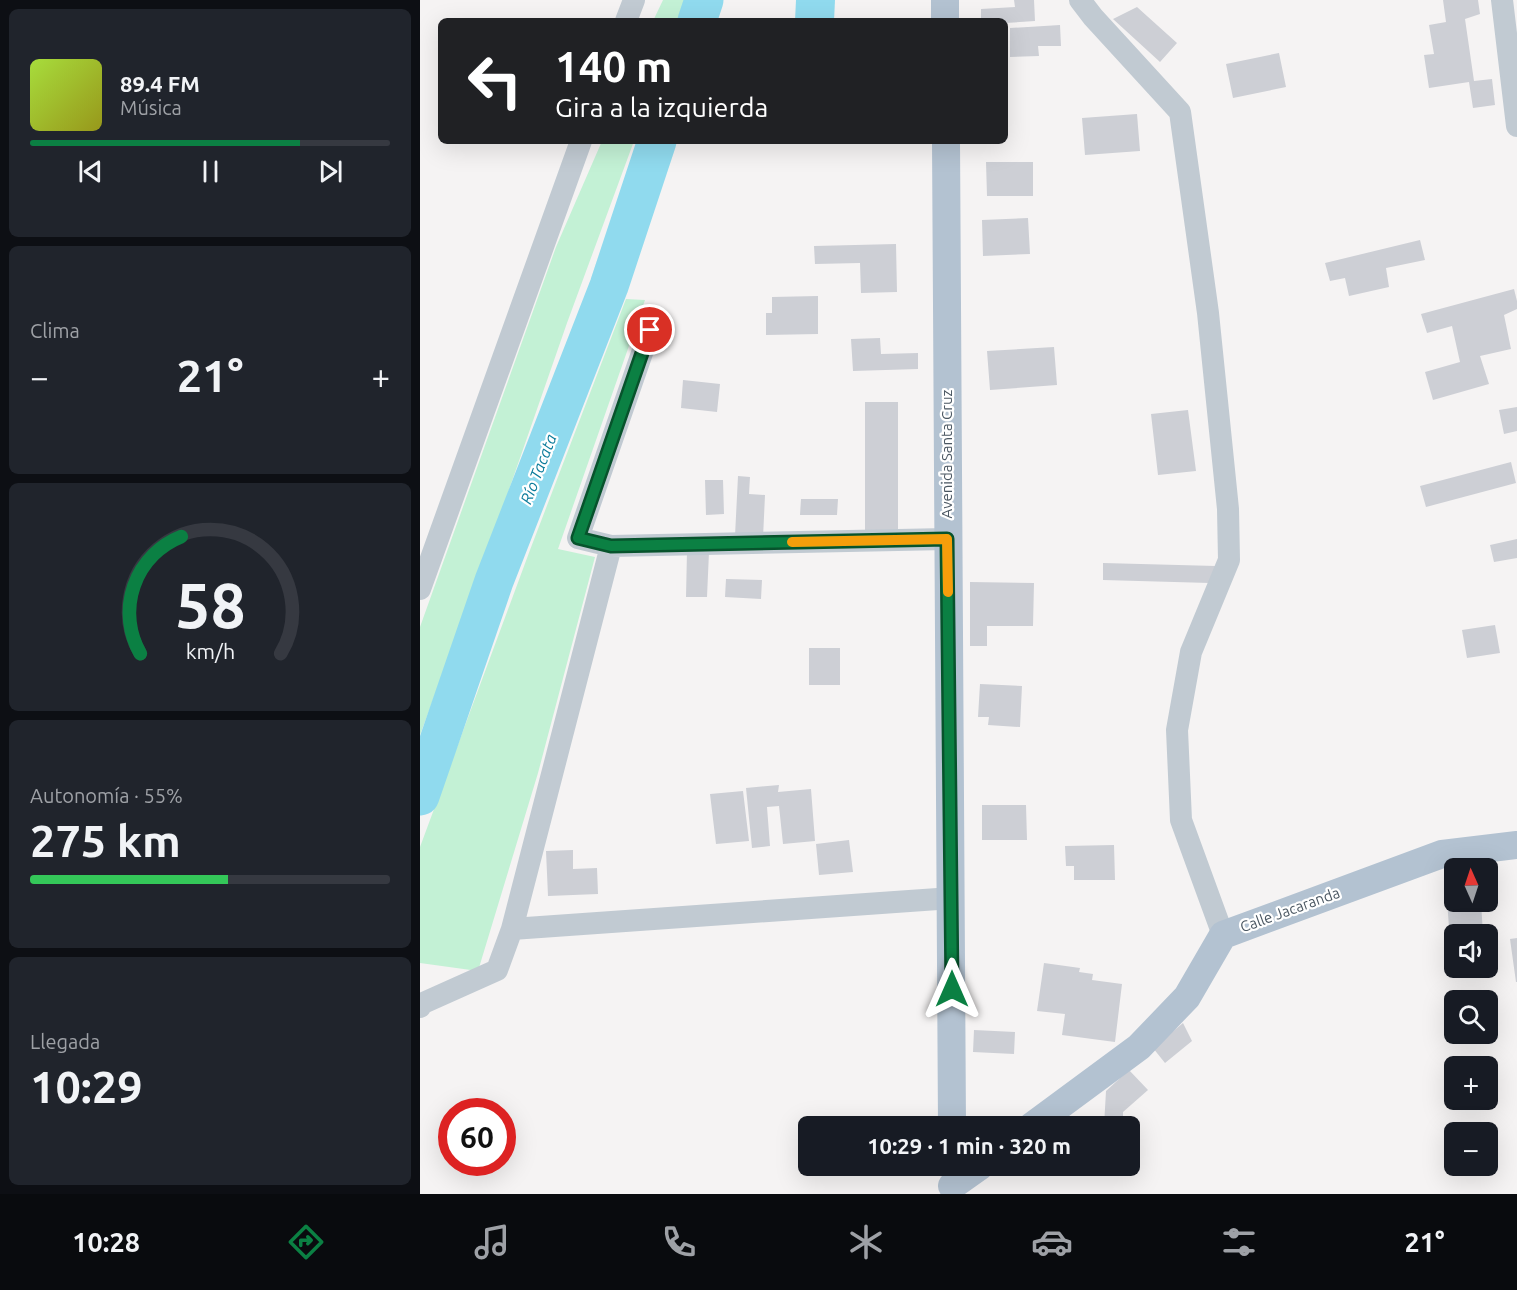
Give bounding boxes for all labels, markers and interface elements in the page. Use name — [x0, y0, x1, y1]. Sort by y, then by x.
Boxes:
icon: left — [456, 42, 534, 120]
text: 140 m — [555, 43, 672, 90]
text: 89.4 FM — [120, 71, 200, 96]
text: Gira a la izquierda — [555, 92, 768, 122]
text: Música — [120, 96, 182, 119]
icon: previous — [74, 155, 107, 188]
icon: pause — [194, 155, 227, 188]
icon: next — [314, 155, 347, 188]
pin — [624, 304, 675, 355]
icon: arrive — [633, 313, 666, 346]
text: Clima — [30, 319, 80, 342]
text: 21° — [177, 350, 243, 401]
text: − — [30, 358, 49, 395]
text: + — [371, 358, 390, 395]
street label: Avenida Santa Cruz — [938, 390, 955, 518]
water label: Río Tacata — [516, 431, 560, 506]
text: 58 — [175, 570, 245, 640]
text: km/h — [185, 639, 235, 663]
text: Autonomía · 55% — [30, 784, 183, 807]
text: 275 km — [30, 815, 181, 866]
north arrow — [1444, 858, 1498, 912]
map controls — [1444, 858, 1498, 1176]
street label: Calle Jacaranda — [1238, 884, 1342, 935]
button: sound — [1444, 924, 1498, 978]
position arrow — [920, 957, 984, 1021]
button: search — [1444, 990, 1498, 1044]
text: Llegada — [30, 1030, 100, 1053]
button: + — [1444, 1056, 1498, 1110]
text: 10:29 — [30, 1061, 143, 1112]
speed limit sign: 60 — [438, 1098, 516, 1176]
button: − — [1444, 1122, 1498, 1176]
text: 10:29 · 1 min · 320 m — [867, 1133, 1071, 1158]
icon: directions — [285, 1221, 327, 1263]
icon: music — [471, 1221, 513, 1263]
icon: phone — [658, 1221, 700, 1263]
icon: climate — [845, 1221, 887, 1263]
icon: car — [1031, 1221, 1073, 1263]
icon: filters — [1218, 1221, 1260, 1263]
text: 10:28 — [72, 1227, 140, 1257]
text: 21° — [1405, 1227, 1445, 1257]

